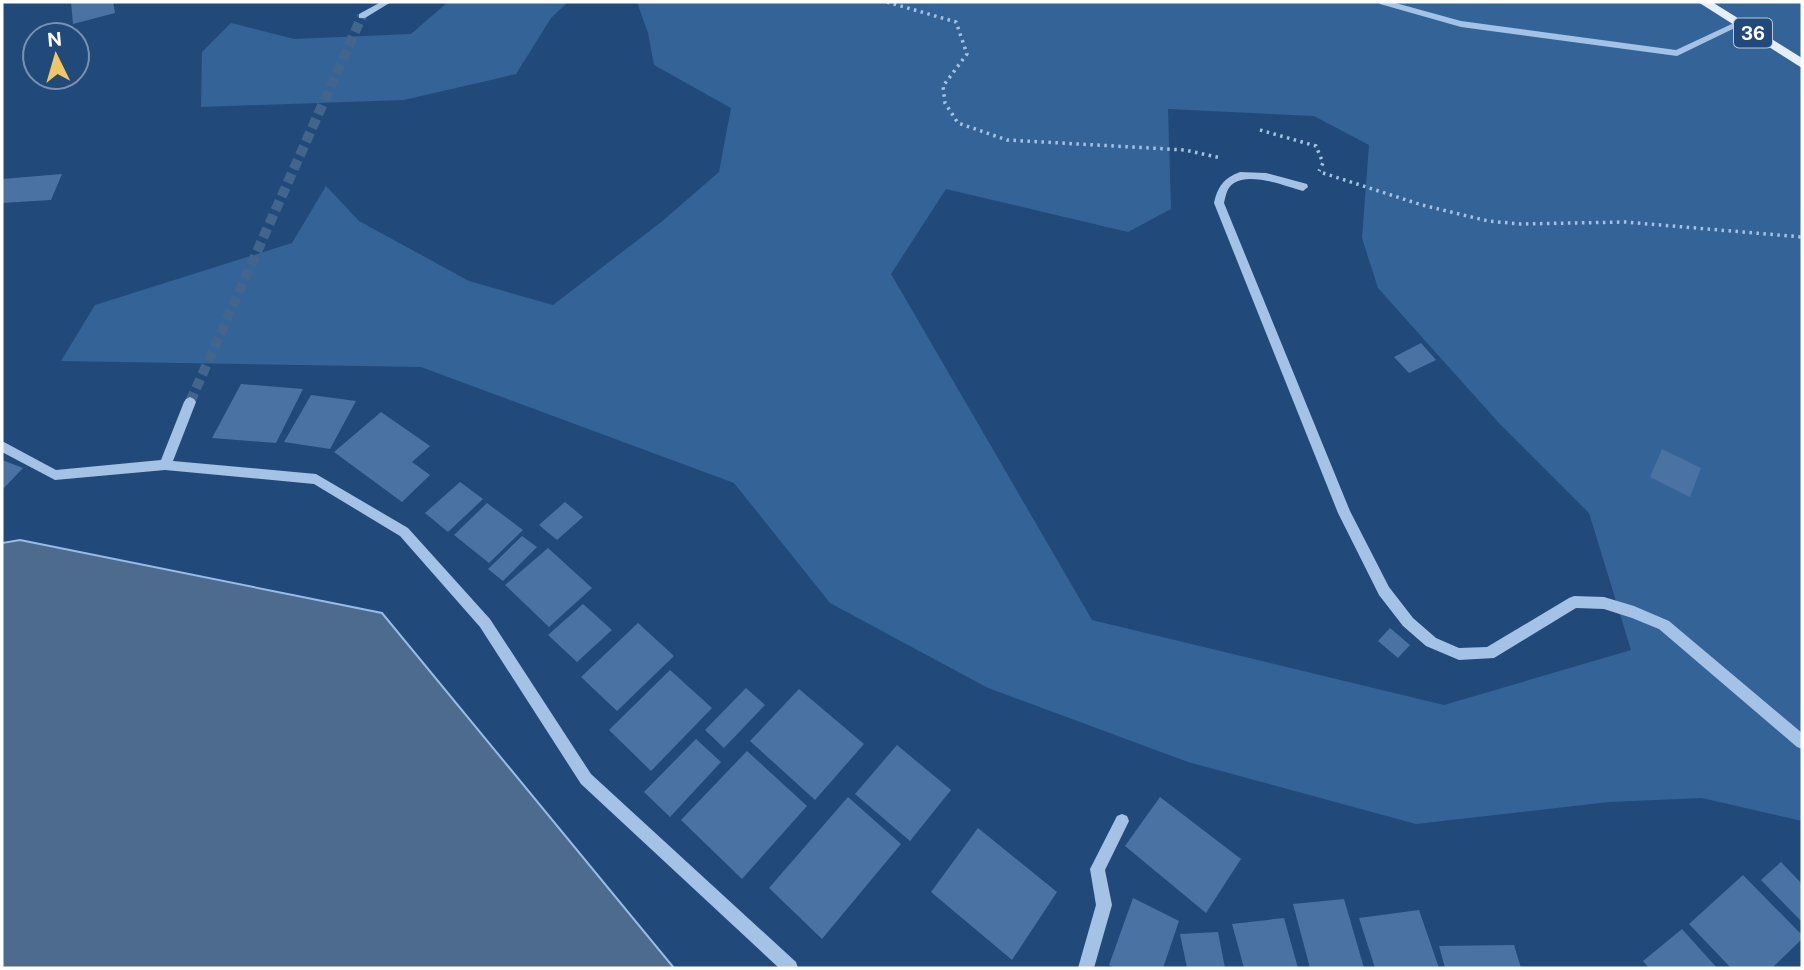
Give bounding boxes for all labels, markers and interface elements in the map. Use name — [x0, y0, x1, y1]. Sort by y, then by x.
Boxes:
road number: 36 — [1734, 18, 1772, 48]
north arrow — [21, 21, 91, 91]
text: N — [46, 27, 63, 51]

